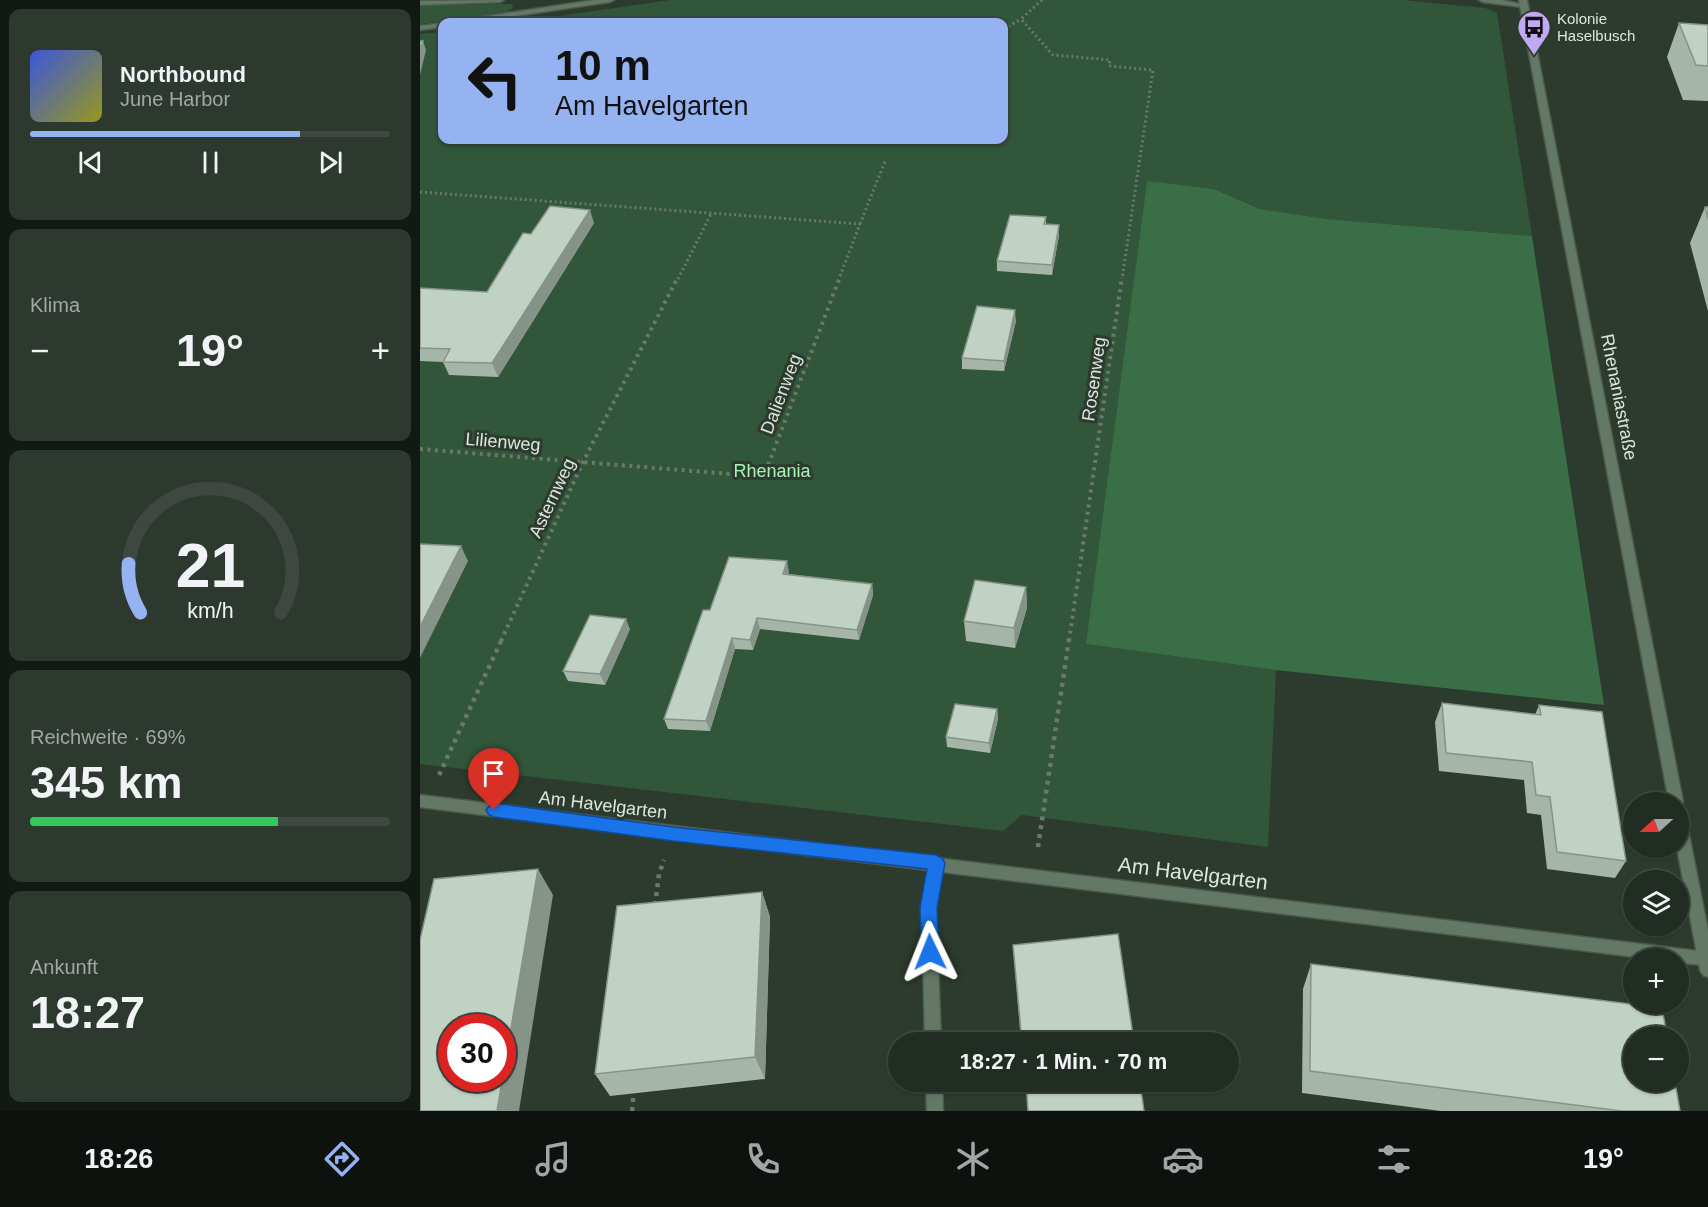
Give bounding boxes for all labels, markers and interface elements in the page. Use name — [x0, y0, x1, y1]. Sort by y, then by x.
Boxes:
bus stop icon: Kolonie Haselbusch — [1516, 9, 1552, 56]
place label: Kolonie Haselbusch — [1557, 10, 1635, 44]
icon: left — [456, 42, 534, 120]
text: 10 m — [555, 42, 651, 89]
text: Northbound — [120, 62, 246, 87]
text: June Harbor — [120, 88, 230, 110]
text: Am Havelgarten — [555, 91, 749, 121]
icon: previous — [74, 146, 107, 179]
icon: pause — [194, 146, 227, 179]
icon: next — [314, 146, 347, 179]
text: Klima — [30, 294, 80, 316]
text: 19° — [176, 325, 244, 376]
text: − — [30, 332, 49, 369]
text: + — [371, 332, 390, 369]
street label: Rhenaniastraße — [1597, 332, 1641, 462]
street label: Rosenweg — [1078, 335, 1110, 423]
street label: Dalienweg — [757, 351, 805, 437]
street label: Lilienweg — [465, 429, 541, 455]
street label: Asternweg — [525, 455, 579, 541]
park label: Rhenania — [733, 461, 812, 481]
text: 21 — [175, 531, 245, 600]
text: km/h — [187, 599, 233, 623]
text: Reichweite · 69% — [30, 726, 186, 748]
pin — [468, 748, 519, 810]
text: 345 km — [30, 757, 183, 808]
icon: arrive — [477, 757, 510, 790]
street label: Am Havelgarten — [538, 787, 668, 823]
north arrow — [1623, 792, 1689, 858]
map controls — [1623, 792, 1689, 1092]
street label: Am Havelgarten — [1117, 852, 1269, 894]
button: layers — [1623, 870, 1689, 936]
position arrow — [898, 920, 962, 984]
button: + — [1623, 948, 1689, 1014]
text: Ankunft — [30, 956, 98, 978]
text: 18:27 — [30, 987, 145, 1038]
speed limit sign: 30 — [438, 1014, 516, 1092]
button: − — [1623, 1026, 1689, 1092]
text: 18:27 · 1 Min. · 70 m — [960, 1049, 1167, 1074]
icon: directions — [321, 1138, 363, 1180]
icon: music — [532, 1138, 574, 1180]
icon: phone — [742, 1138, 784, 1180]
icon: climate — [952, 1138, 994, 1180]
icon: car — [1162, 1138, 1204, 1180]
icon: filters — [1373, 1138, 1415, 1180]
text: 18:26 — [84, 1144, 153, 1174]
text: 19° — [1583, 1144, 1624, 1174]

